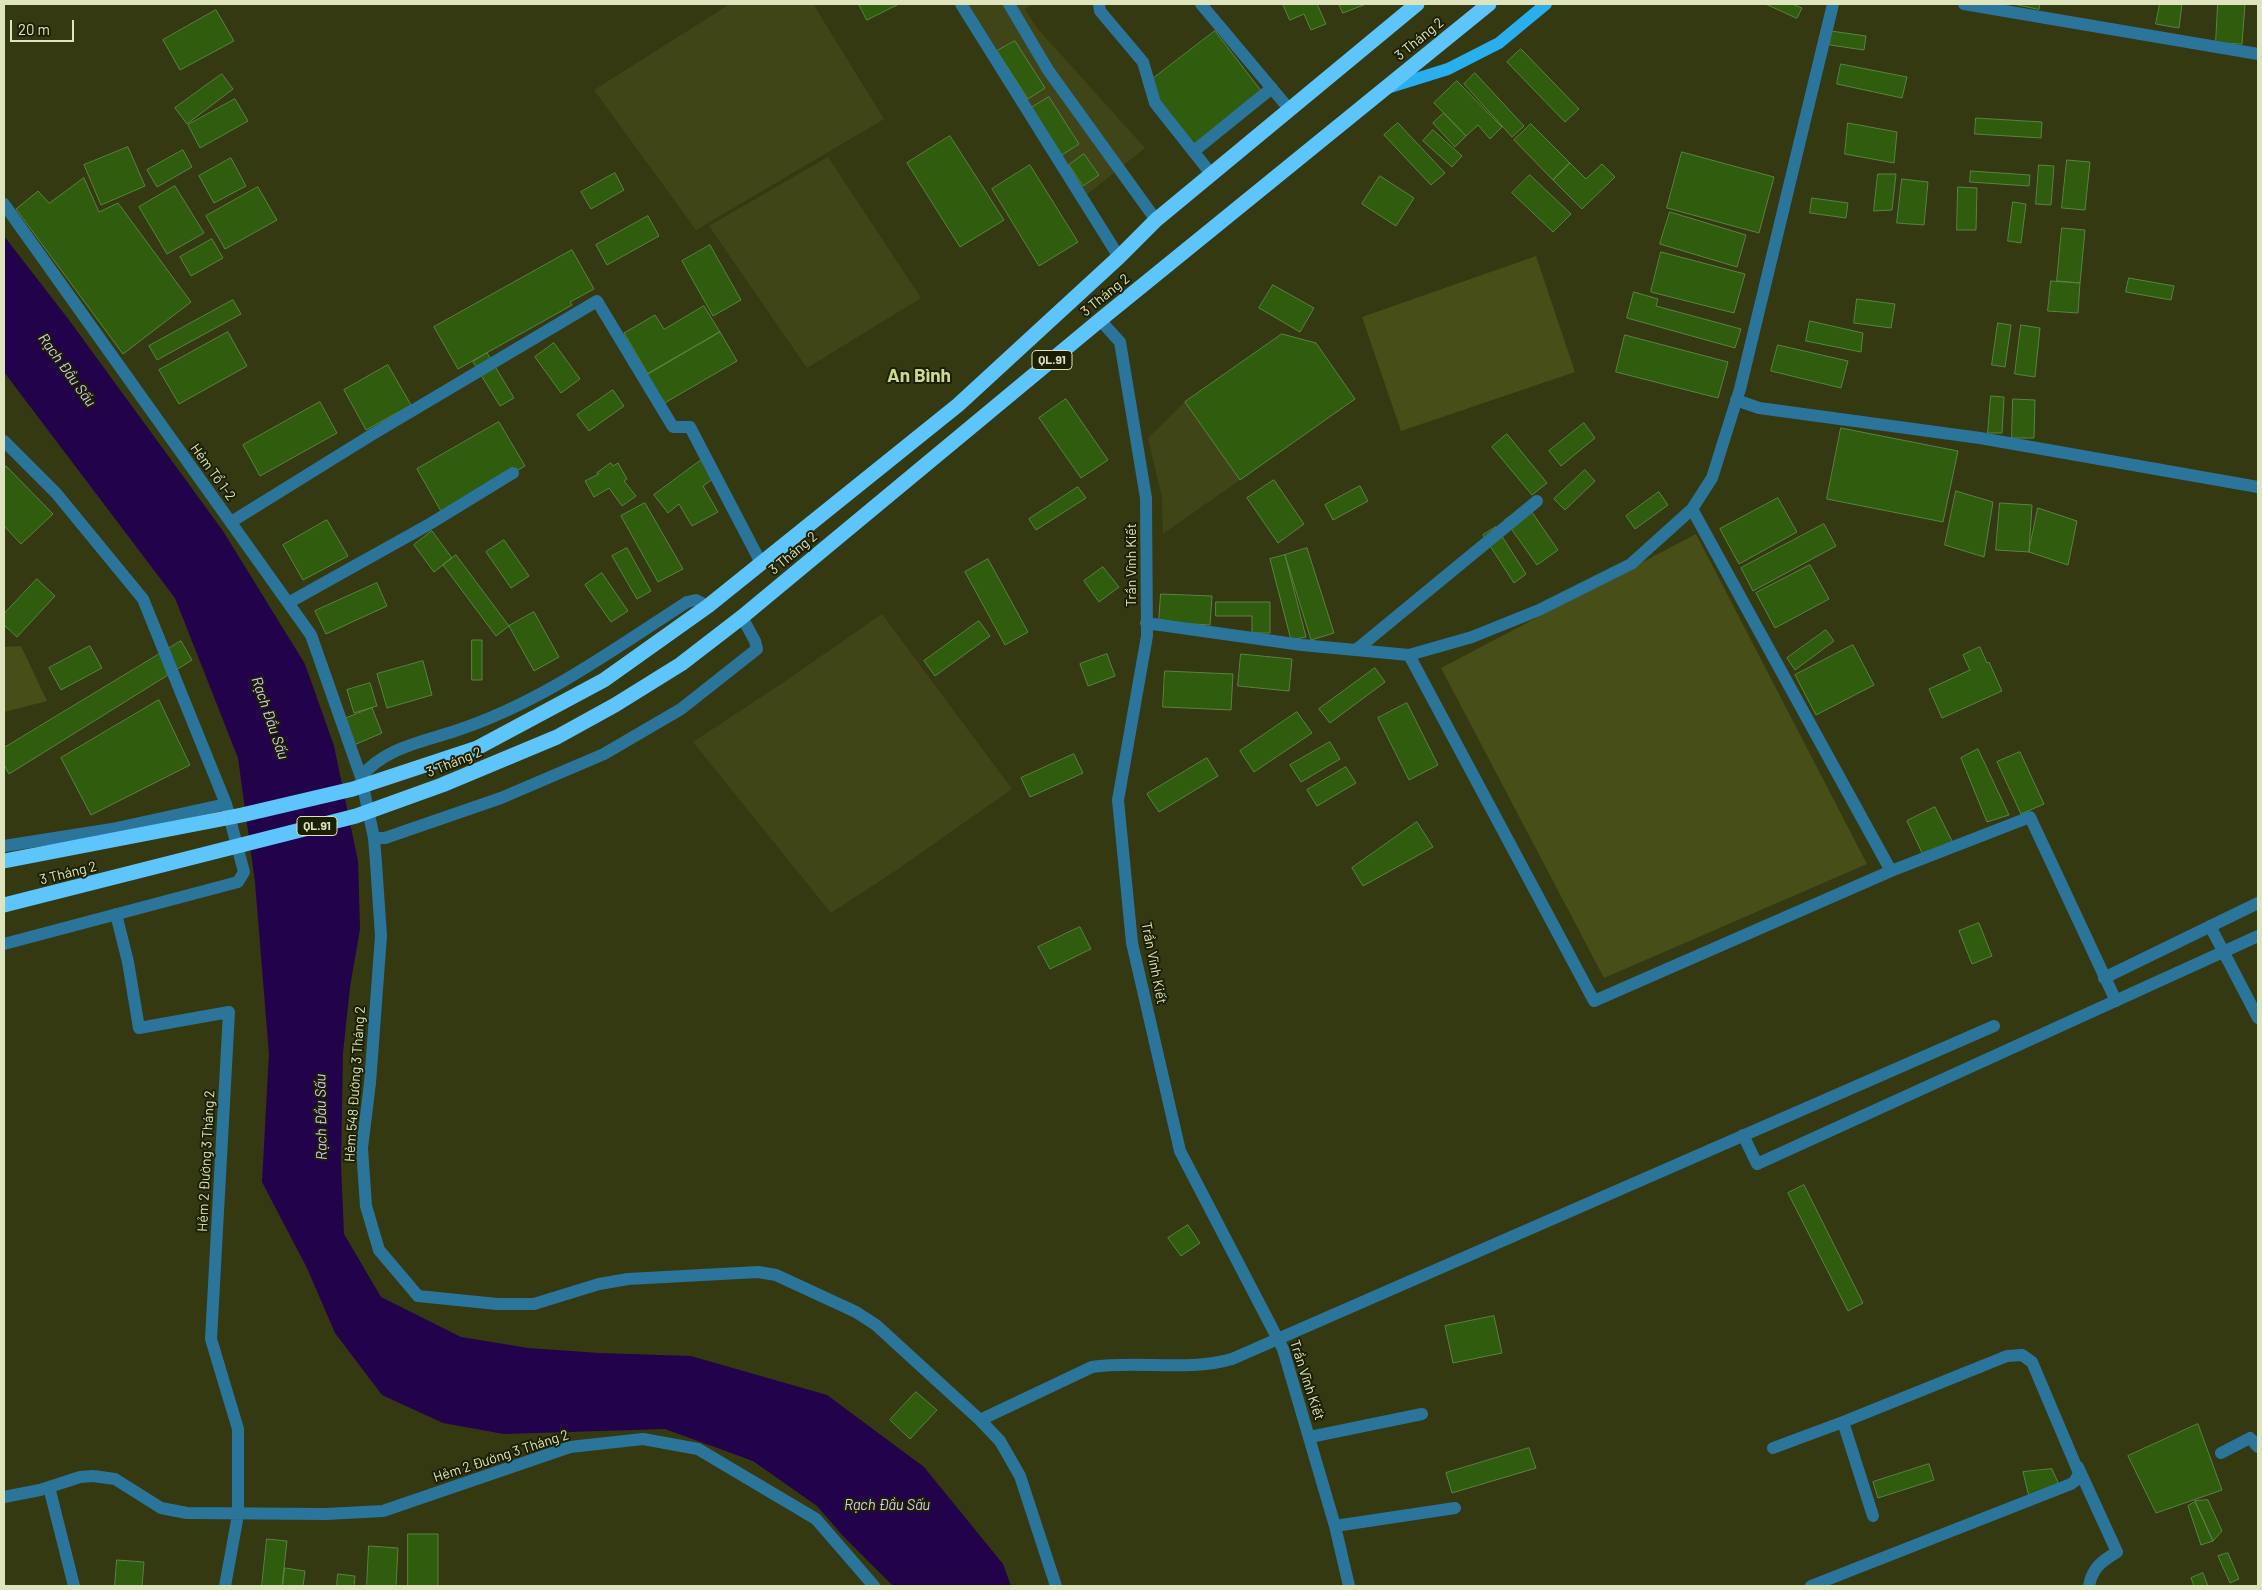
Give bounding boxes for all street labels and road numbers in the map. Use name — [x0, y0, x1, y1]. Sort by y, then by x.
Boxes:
street label: 3 Tháng 2 — [1391, 14, 1447, 64]
street label: 3 Tháng 2 — [1077, 270, 1133, 320]
road number: QL.91 — [1032, 350, 1072, 370]
street label: Hẻm Tổ 1-2 — [187, 440, 239, 504]
street label: Trần Vĩnh Kiết — [1123, 523, 1139, 607]
street label: 3 Tháng 2 — [765, 528, 821, 578]
street label: 3 Tháng 2 — [424, 743, 484, 781]
road number: QL.91 — [297, 816, 337, 836]
street label: 3 Tháng 2 — [38, 858, 98, 888]
street label: Trần Vĩnh Kiết — [1138, 920, 1170, 1006]
street label: Hẻm 548 Đường 3 Tháng 2 — [341, 1005, 369, 1163]
street label: Hẻm 2 Đường 3 Tháng 2 — [194, 1090, 218, 1232]
street label: Trần Vĩnh Kiết — [1286, 1338, 1328, 1422]
street label: Hẻm 2 Đường 3 Tháng 2 — [431, 1426, 571, 1486]

